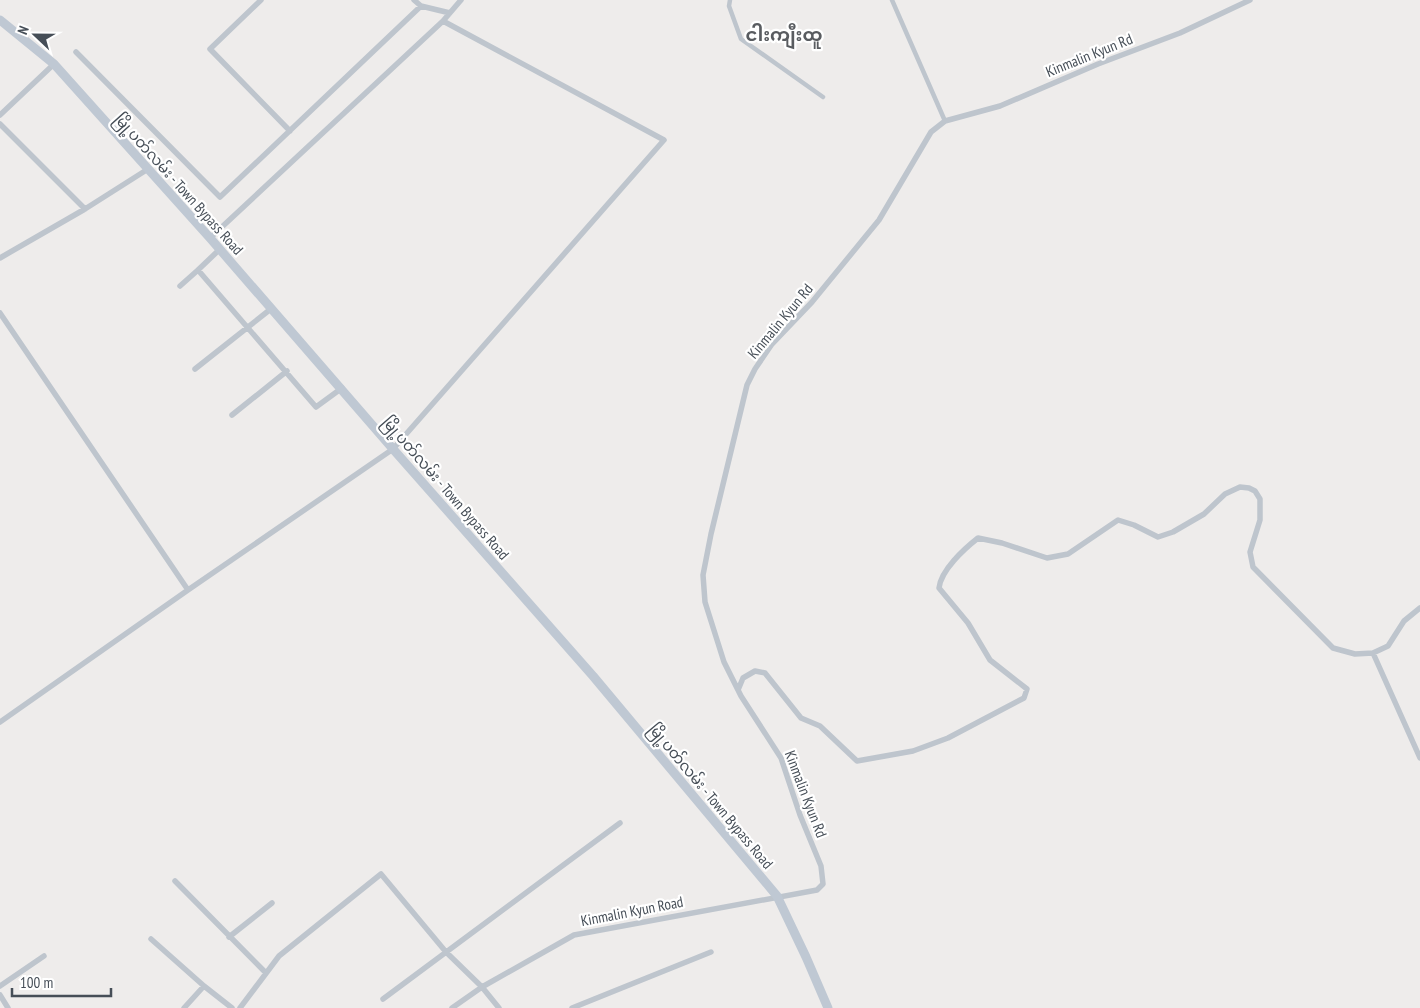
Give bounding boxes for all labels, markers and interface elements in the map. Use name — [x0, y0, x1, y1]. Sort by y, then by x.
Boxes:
north arrow — [10, 10, 60, 60]
text: N — [13, 23, 33, 37]
district label: ငါးကျီးထူ — [746, 23, 822, 50]
street label: Kinmalin Kyun Rd — [1043, 29, 1135, 81]
street label: မြို့ပတ်လမ်း - Town Bypass Road — [108, 109, 248, 261]
street label: Kinmalin Kyun Rd — [743, 280, 817, 362]
street label: မြို့ပတ်လမ်း - Town Bypass Road — [376, 412, 513, 566]
street label: မြို့ပတ်လမ်း - Town Bypass Road — [642, 720, 777, 874]
street label: Kinmalin Kyun Rd — [781, 748, 831, 840]
street label: Kinmalin Kyun Road — [579, 892, 685, 930]
scale bar — [12, 966, 111, 998]
text: 100 m — [20, 973, 53, 992]

